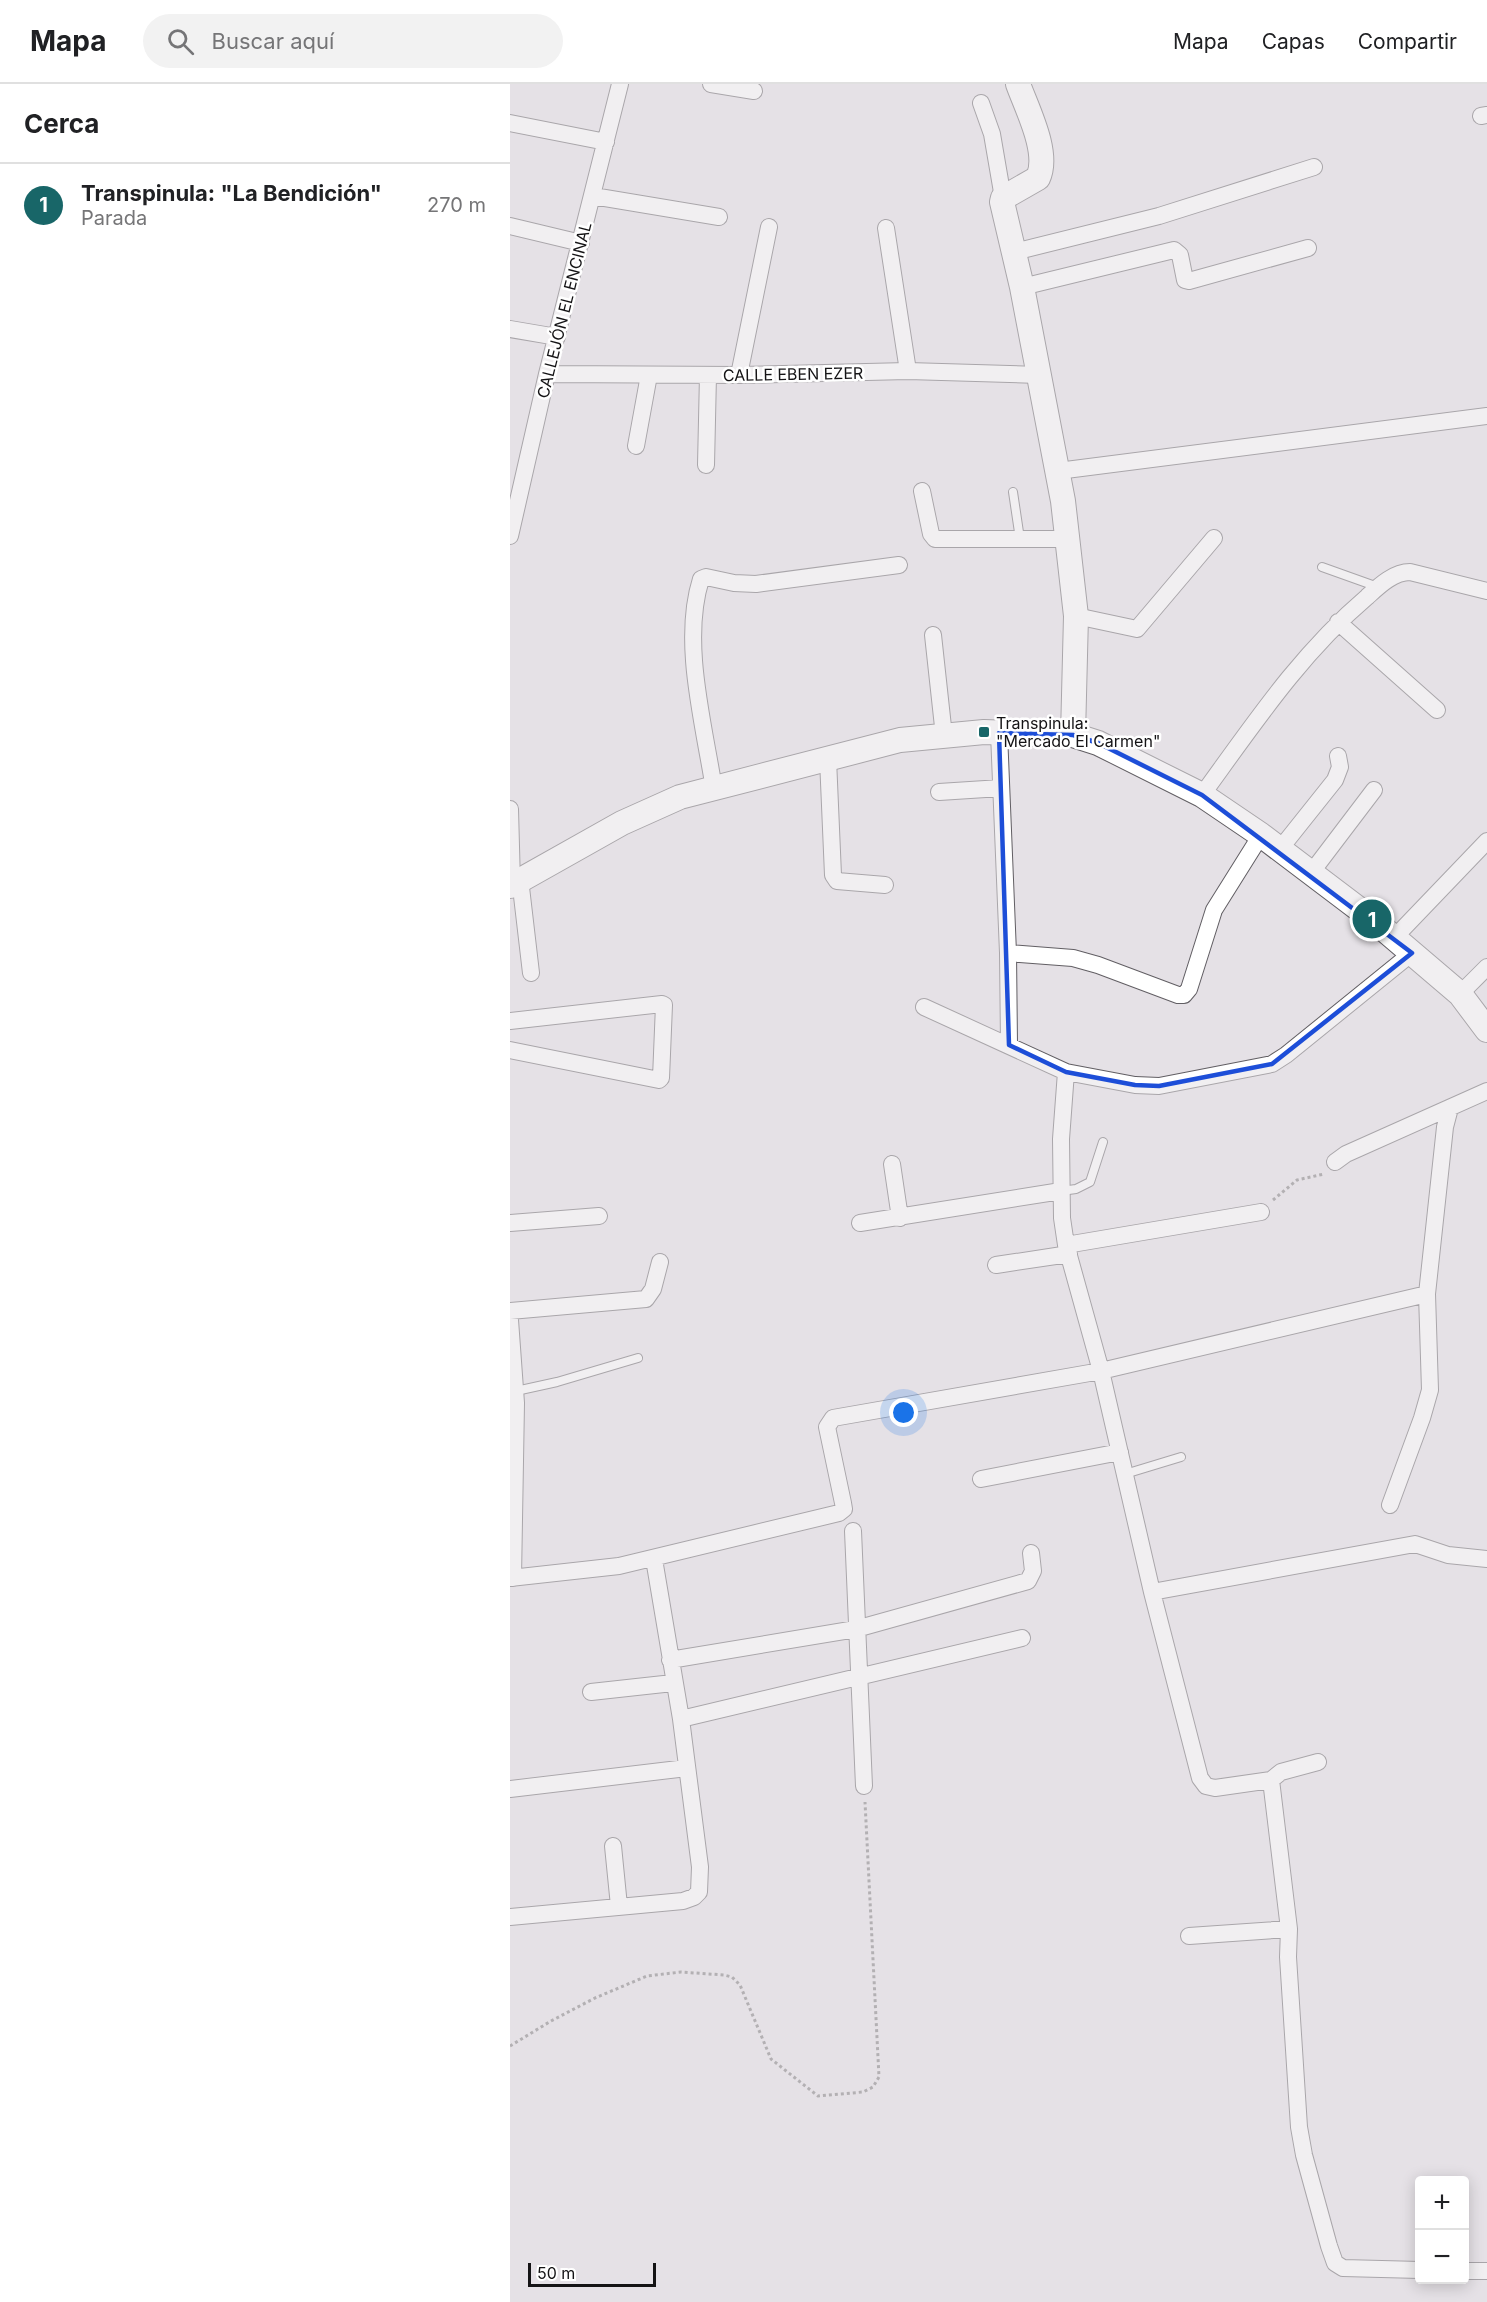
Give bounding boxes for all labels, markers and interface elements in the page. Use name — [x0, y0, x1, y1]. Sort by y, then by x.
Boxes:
search box — [143, 14, 563, 68]
text: Mapa — [30, 24, 107, 58]
icon: search — [164, 25, 197, 58]
text: Buscar aquí — [212, 28, 334, 54]
text: Mapa — [1173, 29, 1229, 54]
text: Capas — [1262, 29, 1325, 54]
text: Compartir — [1358, 29, 1457, 54]
text: Cerca — [24, 108, 99, 139]
text: Transpinula: "La Bendición" — [81, 180, 382, 206]
text: 1 — [39, 193, 48, 217]
text: 270 m — [427, 193, 486, 217]
text: Parada — [81, 206, 147, 230]
street label: CALLEJÓN EL ENCINAL — [532, 220, 596, 400]
street label: CALLE EBEN EZER — [723, 363, 863, 385]
place label: Transpinula: "Mercado El Carmen" — [996, 713, 1160, 751]
marker: Transpinula: "Mercado El Carmen" — [977, 725, 991, 739]
pin: 1 — [1352, 896, 1392, 942]
your location — [889, 1398, 918, 1427]
map controls — [1415, 2176, 1469, 2284]
button: + — [1415, 2176, 1469, 2230]
button: − — [1415, 2230, 1469, 2284]
scale bar — [528, 2260, 656, 2288]
text: 50 m — [537, 2263, 575, 2283]

